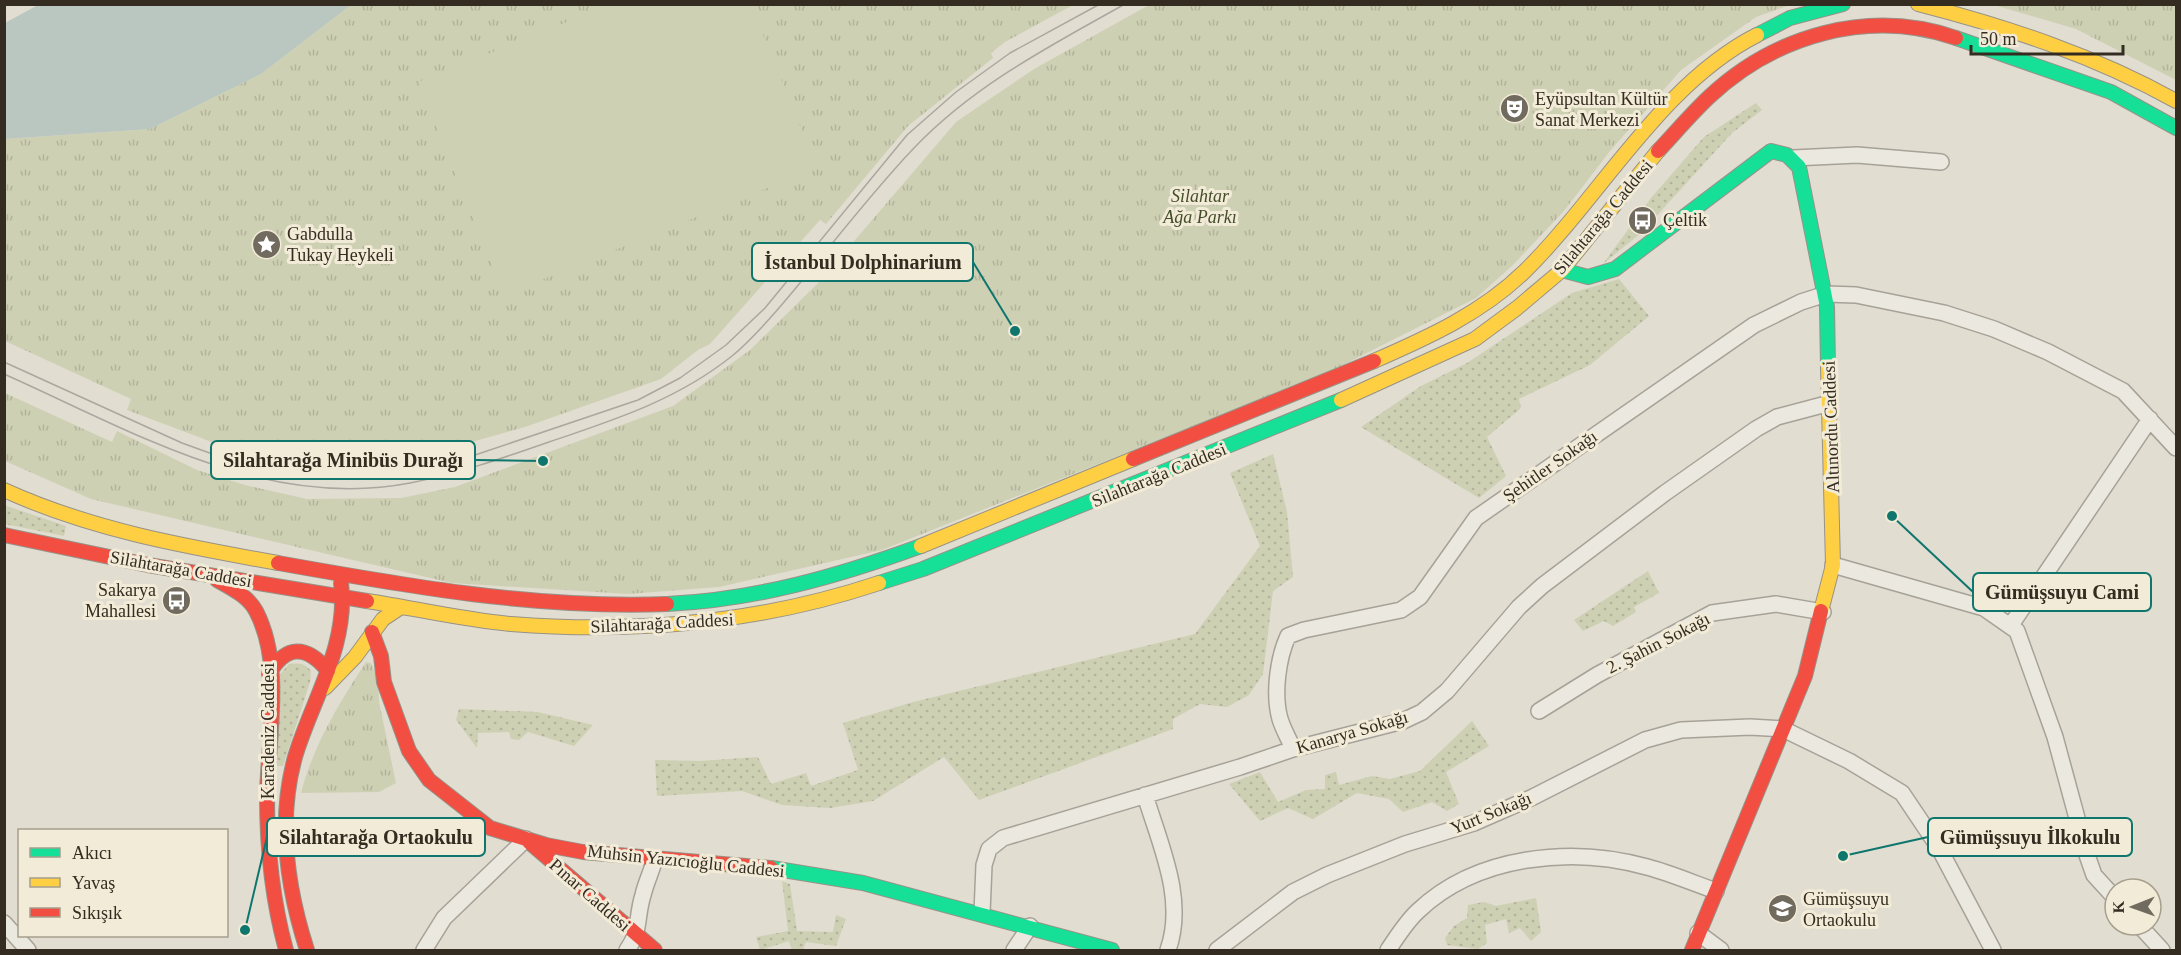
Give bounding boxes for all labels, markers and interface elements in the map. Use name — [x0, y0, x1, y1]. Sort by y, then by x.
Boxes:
scale bar — [1971, 18, 2122, 56]
text: 50 m — [1980, 29, 2017, 49]
place label: Eyüpsultan Kültür Sanat Merkezi — [1535, 89, 1668, 130]
theatre icon: Eyüpsultan Kültür Sanat Merkezi — [1498, 93, 1530, 125]
street label: Silahtarağa Caddesi — [1549, 156, 1657, 278]
park label: Silahtar Ağa Parkı — [1162, 186, 1237, 227]
bus stop icon: Çeltik — [1626, 204, 1658, 236]
place label: Çeltik — [1663, 210, 1707, 230]
place label: Gabdulla Tukay Heykeli — [287, 224, 394, 265]
place icon: Gabdulla Tukay Heykeli — [250, 228, 282, 260]
callout: İstanbul Dolphinarium — [752, 243, 973, 281]
text: İstanbul Dolphinarium — [764, 250, 962, 274]
street label: Altınordu Caddesi — [1819, 360, 1843, 494]
street label: Şehitler Sokağı — [1499, 426, 1601, 506]
street label: Silahtarağa Caddesi — [1089, 439, 1229, 511]
callout: Silahtarağa Minibüs Durağı — [211, 441, 475, 479]
text: Silahtarağa Minibüs Durağı — [223, 449, 463, 472]
street label: Silahtarağa Caddesi — [109, 547, 253, 591]
callout: Gümüşsuyu Cami — [1973, 573, 2151, 611]
place label: Sakarya Mahallesi — [85, 580, 156, 621]
text: Gümüşsuyu Cami — [1985, 581, 2139, 604]
bus stop icon: Sakarya Mahallesi — [161, 584, 193, 616]
street label: 2. Şahin Sokağı — [1603, 608, 1713, 678]
street label: Silahtarağa Caddesi — [590, 609, 734, 637]
street label: Karadeniz Caddesi — [258, 663, 278, 799]
street label: Kanarya Sokağı — [1294, 706, 1410, 758]
street label: Yurt Sokağı — [1448, 788, 1534, 838]
callout: Silahtarağa Ortaokulu — [267, 818, 485, 856]
callout: Gümüşsuyu İlkokulu — [1928, 818, 2132, 856]
text: Gümüşsuyu İlkokulu — [1940, 825, 2120, 849]
text: Silahtarağa Ortaokulu — [279, 826, 473, 849]
legend — [18, 829, 228, 937]
street label: Muhsin Yazıcıoğlu Caddesi — [586, 841, 786, 881]
text: Akıcı — [72, 843, 112, 863]
street label: Pınar Caddesi — [546, 854, 634, 936]
text: Yavaş — [72, 873, 115, 893]
north arrow — [2103, 877, 2163, 937]
place label: Gümüşsuyu Ortaokulu — [1803, 889, 1889, 930]
school or university icon: Gümüşsuyu Ortaokulu — [1766, 893, 1798, 925]
text: K — [2110, 900, 2127, 914]
text: Sıkışık — [72, 903, 122, 923]

